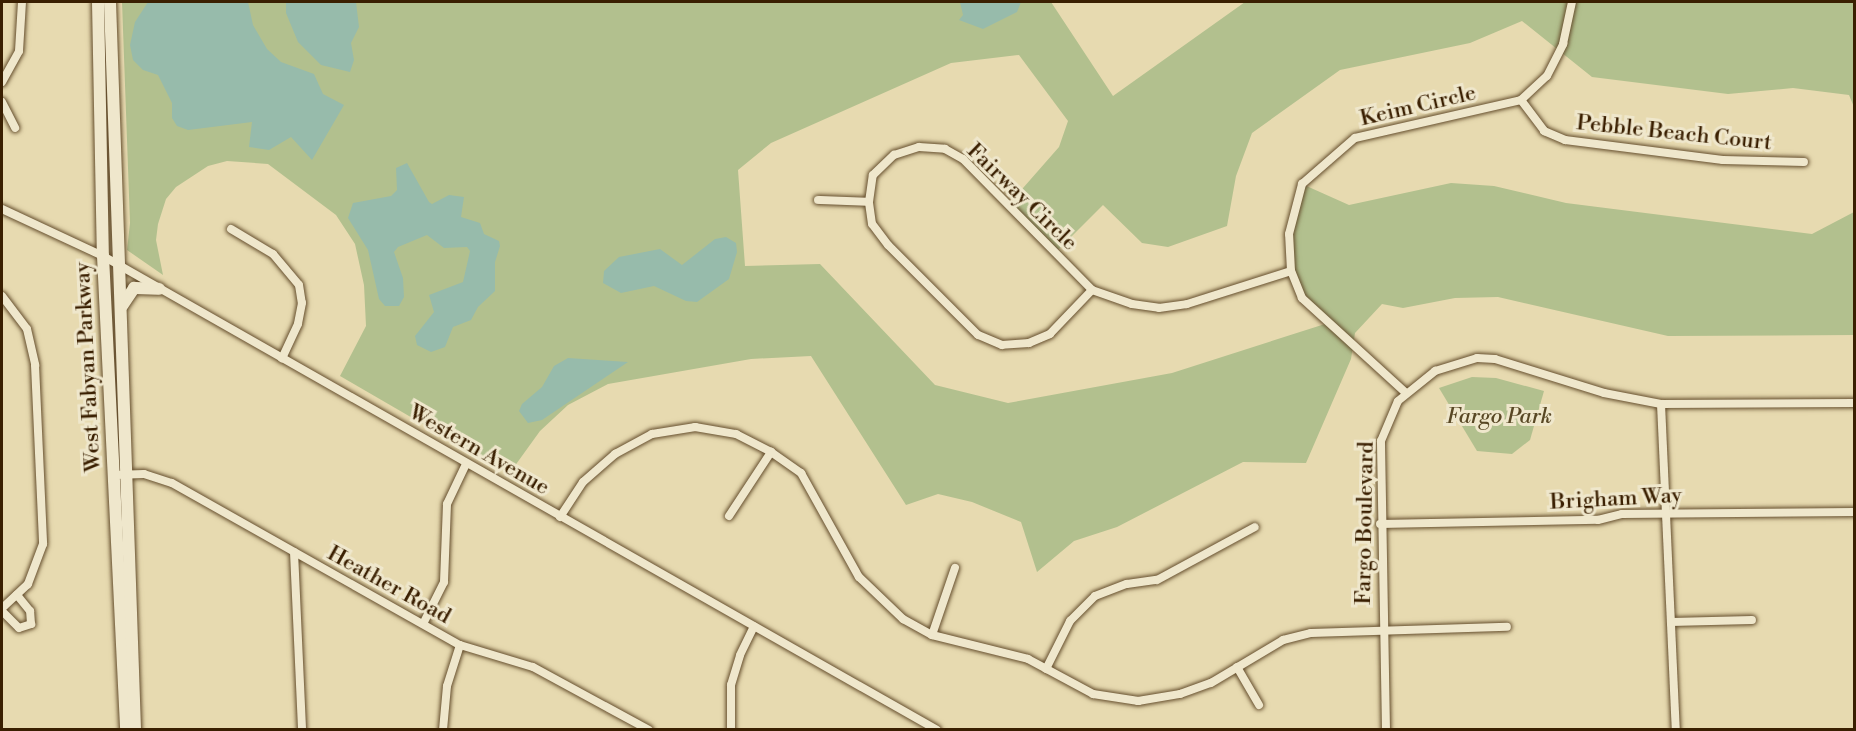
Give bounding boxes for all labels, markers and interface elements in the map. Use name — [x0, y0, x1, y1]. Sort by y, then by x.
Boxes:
street label: Keim Circle — [1357, 80, 1479, 132]
street label: Pebble Beach Court — [1575, 110, 1773, 156]
street label: Fairway Circle — [961, 138, 1083, 256]
street label: West Fabyan Parkway — [69, 261, 107, 473]
street label: Western Avenue — [404, 399, 554, 501]
park label: Fargo Park — [1446, 404, 1552, 430]
street label: Fargo Boulevard — [1350, 441, 1380, 605]
street label: Brigham Way — [1549, 482, 1683, 516]
street label: Heather Road — [323, 540, 455, 630]

